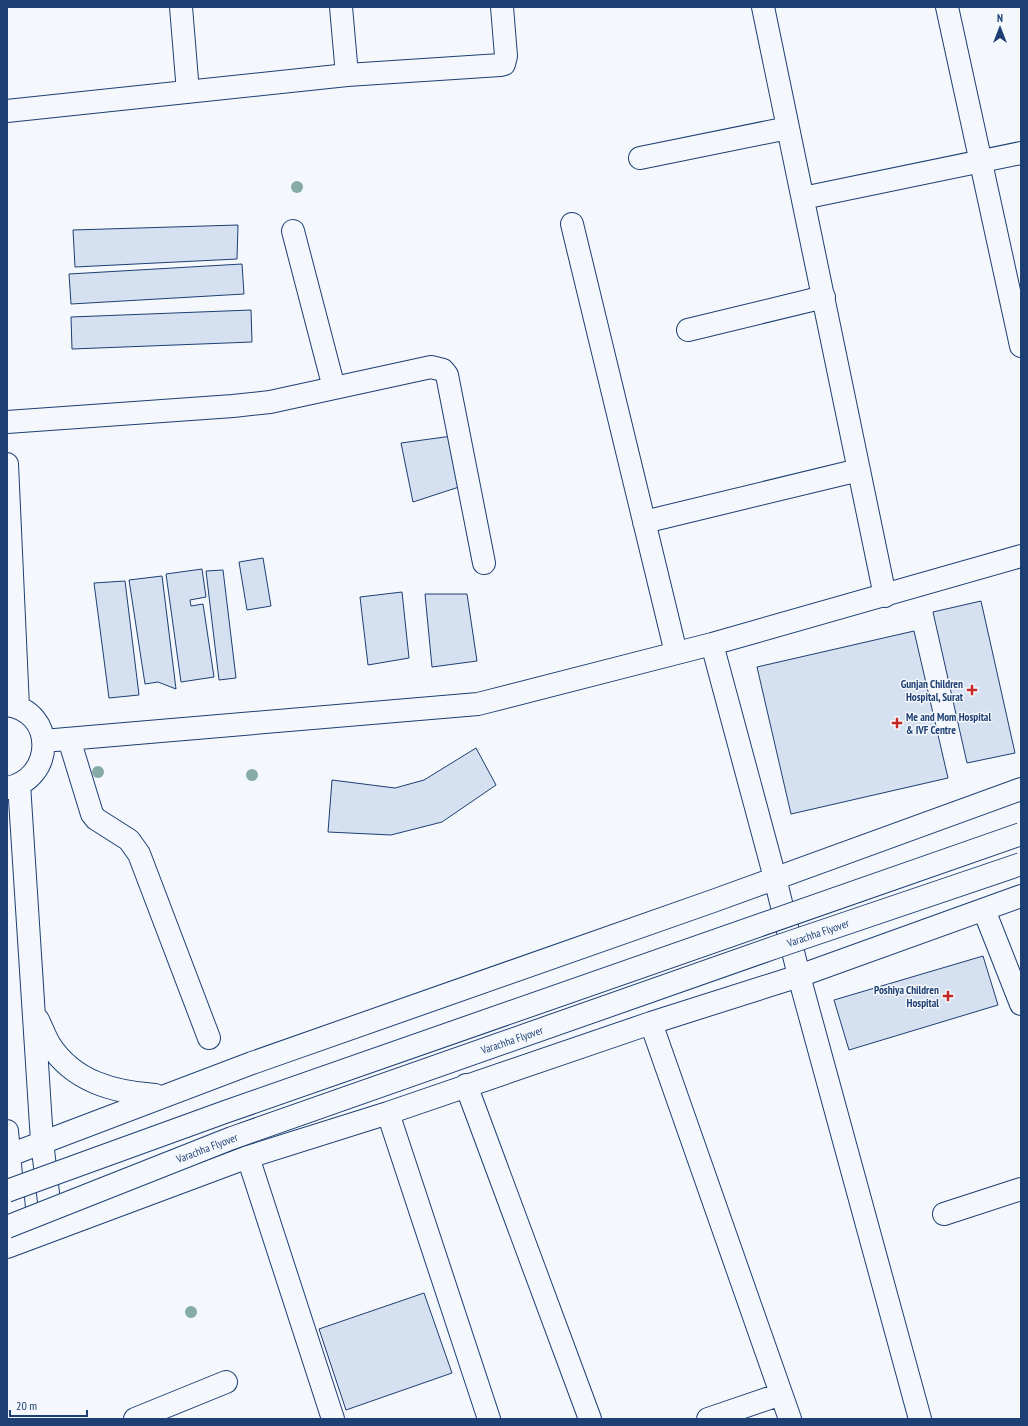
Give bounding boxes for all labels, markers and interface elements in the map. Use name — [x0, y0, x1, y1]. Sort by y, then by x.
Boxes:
north arrow — [980, 8, 1020, 48]
text: N — [997, 11, 1003, 25]
place label: Gunjan Children Hospital, Surat — [901, 677, 964, 704]
marker: Gunjan Children Hospital, Surat — [966, 684, 978, 696]
place label: Me and Mom Hospital & IVF Centre — [906, 710, 991, 737]
marker: Me and Mom Hospital & IVF Centre — [891, 717, 903, 729]
street label: Varachha Flyover — [784, 916, 851, 950]
place label: Poshiya Children Hospital — [874, 983, 939, 1010]
marker: Poshiya Children Hospital — [942, 990, 954, 1002]
street label: Varachha Flyover — [478, 1023, 545, 1057]
street label: Varachha Flyover — [173, 1130, 240, 1166]
scale bar — [10, 1392, 87, 1418]
text: 20 m — [16, 1398, 37, 1413]

